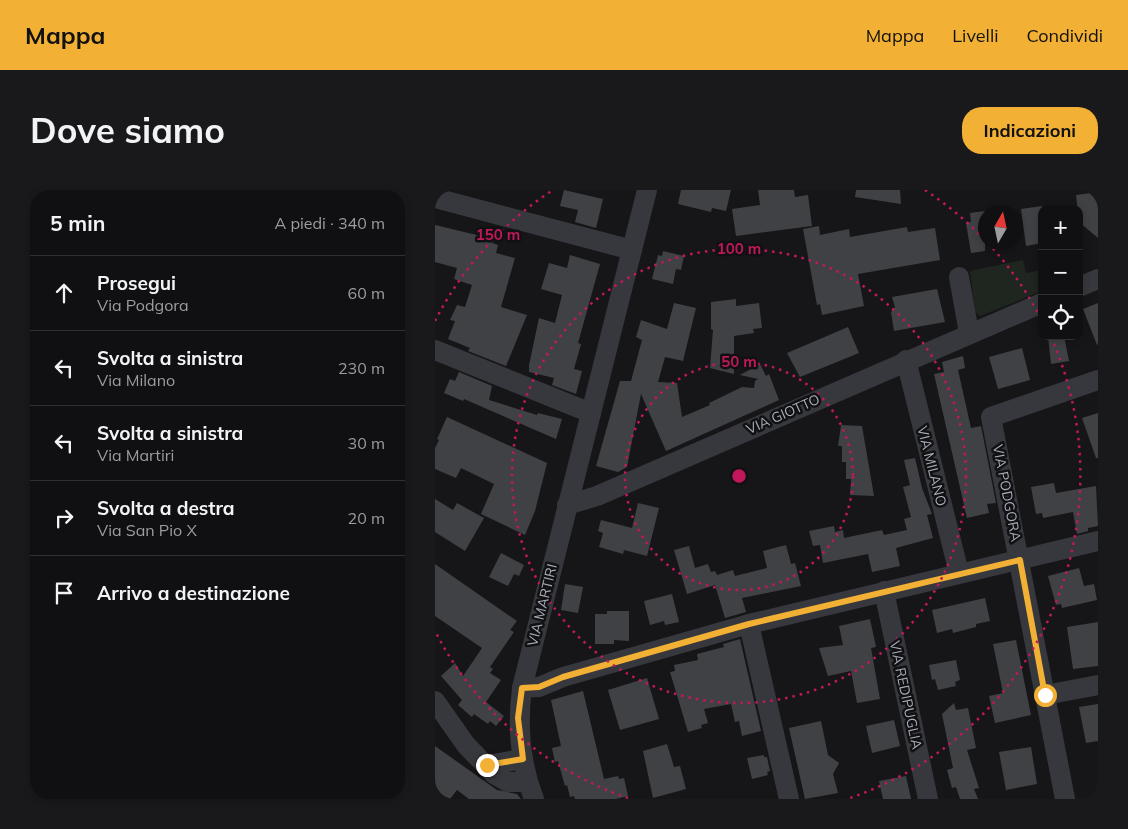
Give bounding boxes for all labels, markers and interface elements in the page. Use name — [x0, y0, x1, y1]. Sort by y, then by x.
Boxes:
text: Mappa — [25, 20, 105, 50]
text: Mappa — [866, 24, 924, 47]
text: Livelli — [952, 24, 998, 47]
text: Condividi — [1026, 24, 1103, 47]
button: Indicazioni — [962, 107, 1098, 154]
text: Dove siamo — [30, 108, 225, 152]
north arrow — [978, 205, 1023, 250]
map controls — [1038, 205, 1083, 340]
button: + — [1038, 205, 1083, 250]
text: 5 min — [50, 210, 105, 236]
text: A piedi · 340 m — [274, 213, 385, 233]
text: 150 m — [476, 225, 520, 244]
text: 100 m — [717, 239, 761, 258]
button: − — [1038, 250, 1083, 295]
text: Prosegui — [97, 271, 176, 295]
icon: ahead — [50, 279, 78, 307]
text: 60 m — [348, 283, 385, 303]
text: Via Podgora — [97, 295, 189, 315]
button: locate — [1038, 295, 1083, 340]
text: Svolta a sinistra — [97, 346, 243, 370]
text: 50 m — [721, 352, 757, 371]
icon: left — [50, 354, 78, 382]
text: 230 m — [338, 358, 385, 378]
text: Via Milano — [97, 370, 175, 390]
street label: VIA GIOTTO — [743, 390, 823, 438]
text: Svolta a sinistra — [97, 421, 243, 445]
street label: VIA MILANO — [913, 424, 951, 508]
icon: left — [50, 429, 78, 457]
text: 30 m — [348, 433, 385, 453]
street label: VIA PODGORA — [989, 443, 1025, 544]
text: Via Martiri — [97, 445, 174, 465]
centre of rings — [730, 467, 748, 485]
text: Svolta a destra — [97, 496, 235, 520]
icon: right — [50, 504, 78, 532]
text: 20 m — [348, 508, 385, 528]
text: Via San Pio X — [97, 520, 197, 540]
street label: VIA MARTIRI — [523, 562, 561, 648]
icon: arrive — [50, 579, 78, 607]
text: Arrivo a destinazione — [97, 581, 290, 605]
street label: VIA REDIPUGLIA — [886, 639, 926, 752]
route start — [1034, 684, 1057, 707]
route end — [476, 754, 499, 777]

